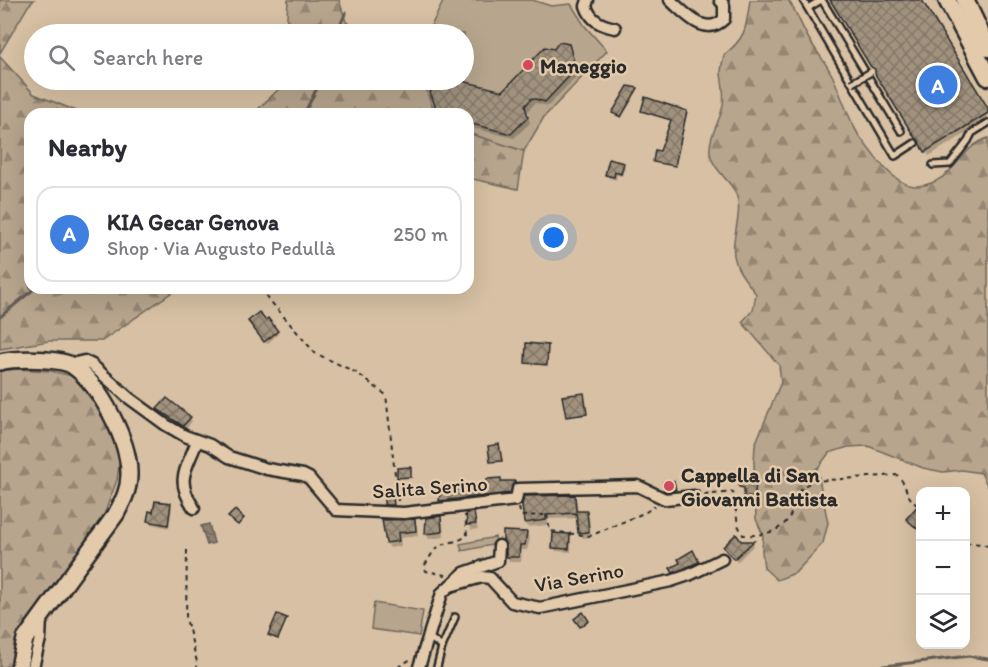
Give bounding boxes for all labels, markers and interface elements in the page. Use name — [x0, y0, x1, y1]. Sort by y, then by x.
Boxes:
search box — [24, 24, 474, 90]
icon: search — [45, 41, 78, 74]
text: Search here — [93, 44, 203, 71]
place label: Maneggio — [540, 53, 627, 79]
marker: Maneggio — [521, 58, 535, 72]
pin: A — [918, 62, 958, 107]
text: Nearby — [48, 131, 127, 163]
text: KIA Gecar Genova — [107, 209, 279, 236]
text: A — [63, 222, 76, 246]
text: 250 m — [393, 222, 448, 246]
your location — [539, 223, 568, 252]
text: Shop · Via Augusto Pedullà — [107, 236, 335, 260]
place label: Cappella di San Giovanni Battista — [681, 462, 839, 511]
street label: Salita Serino — [371, 470, 489, 504]
marker: Cappella di San Giovanni Battista — [662, 479, 676, 493]
map controls — [916, 487, 970, 649]
button: + — [916, 487, 970, 541]
button: − — [916, 541, 970, 595]
street label: Via Serino — [532, 557, 626, 597]
button: layers — [916, 595, 970, 649]

